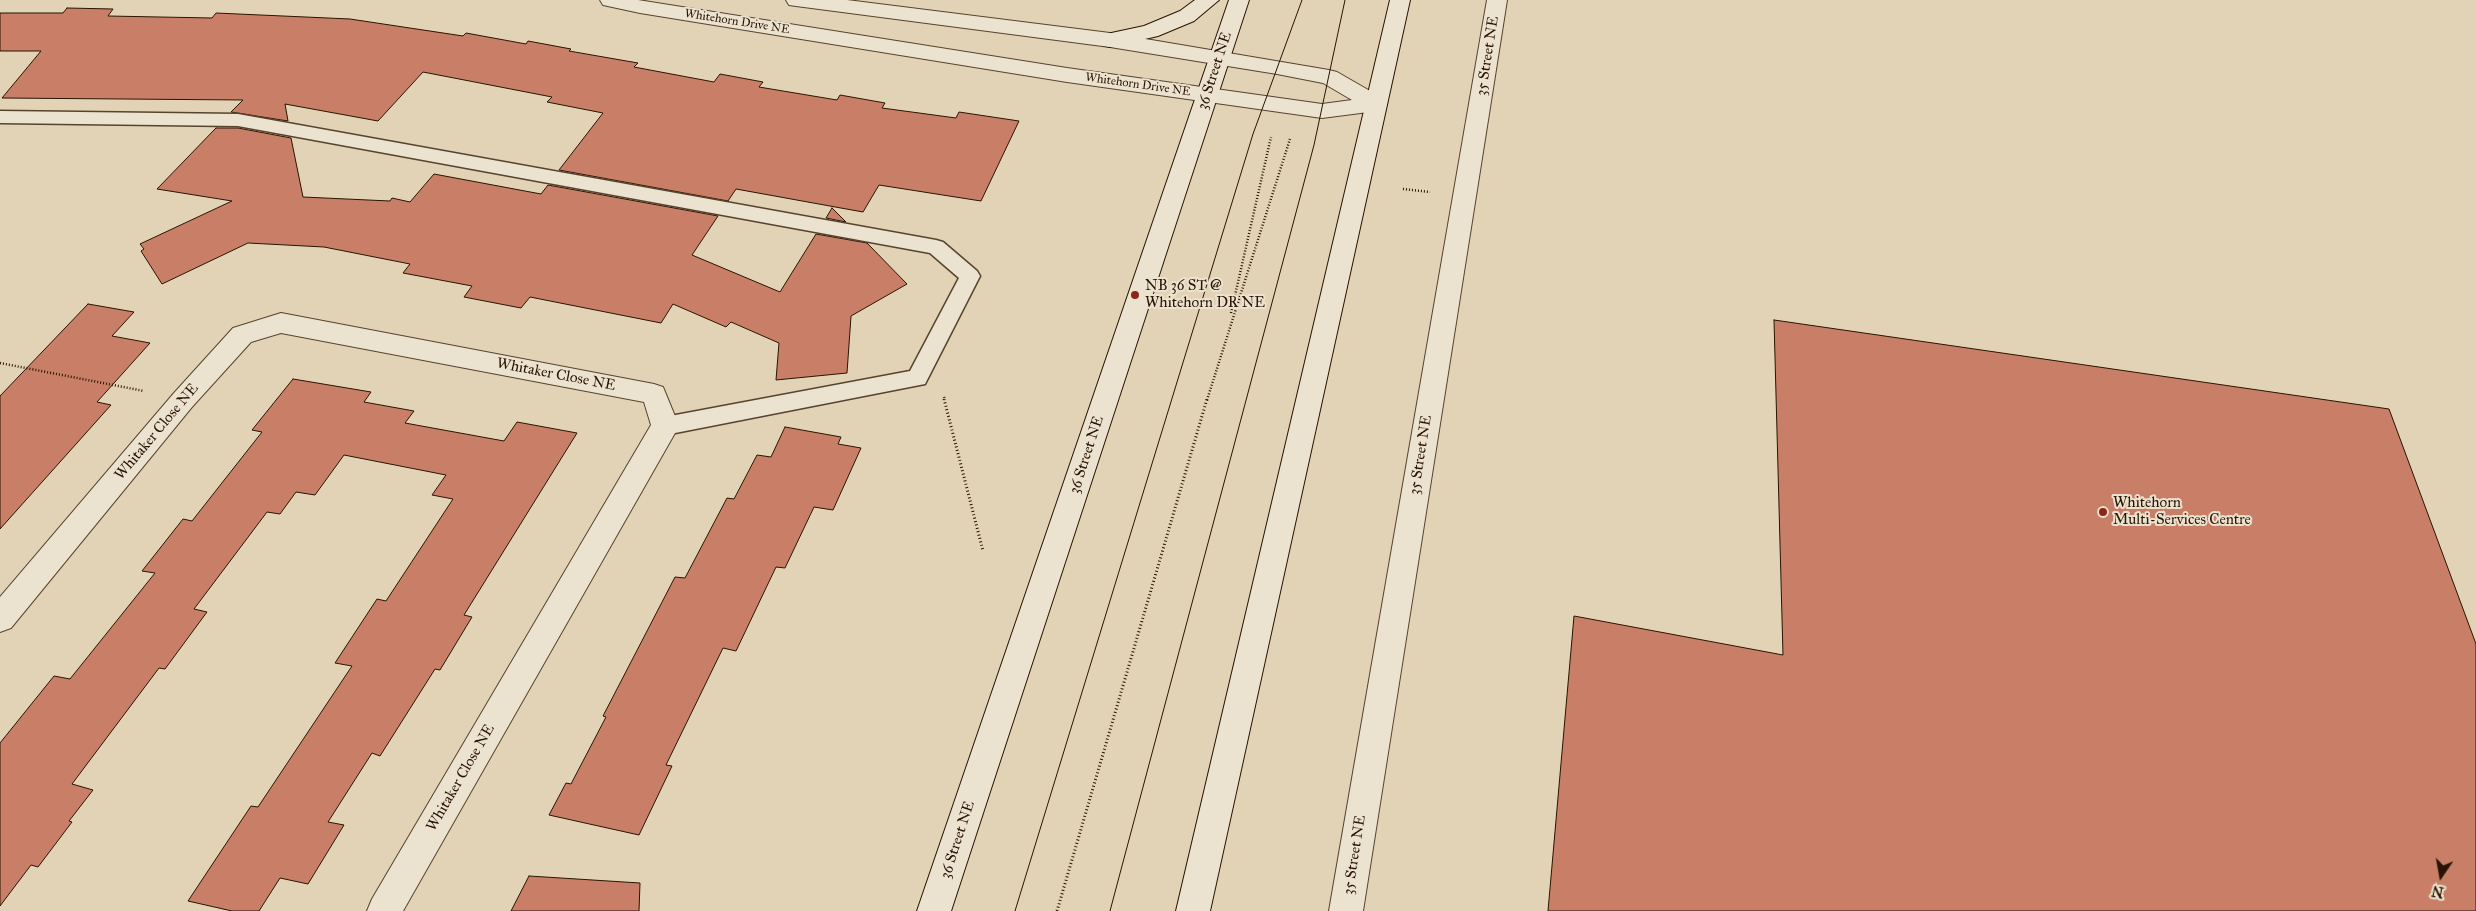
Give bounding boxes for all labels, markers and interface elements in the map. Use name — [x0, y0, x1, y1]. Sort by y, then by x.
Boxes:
street label: Whitehorn Drive NE — [684, 7, 790, 37]
street label: 35 Street NE — [1473, 15, 1503, 97]
street label: 36 Street NE — [1194, 30, 1236, 112]
street label: Whitehorn Drive NE — [1085, 70, 1191, 100]
place label: NB 36 ST @ Whitehorn DR NE — [1145, 277, 1265, 312]
marker: NB 36 ST @ Whitehorn DR NE — [1129, 289, 1141, 301]
street label: Whitaker Close NE — [495, 355, 617, 395]
street label: Whitaker Close NE — [111, 380, 203, 484]
street label: 36 Street NE — [1066, 414, 1108, 496]
street label: 35 Street NE — [1406, 414, 1436, 496]
place label: Whitehorn Multi-Services Centre — [2113, 494, 2251, 529]
marker: Whitehorn Multi-Services Centre — [2097, 506, 2109, 518]
street label: Whitaker Close NE — [423, 721, 499, 835]
street label: 36 Street NE — [937, 799, 979, 881]
street label: 35 Street NE — [1340, 814, 1370, 896]
north arrow — [2416, 851, 2466, 901]
text: N — [2430, 882, 2445, 901]

